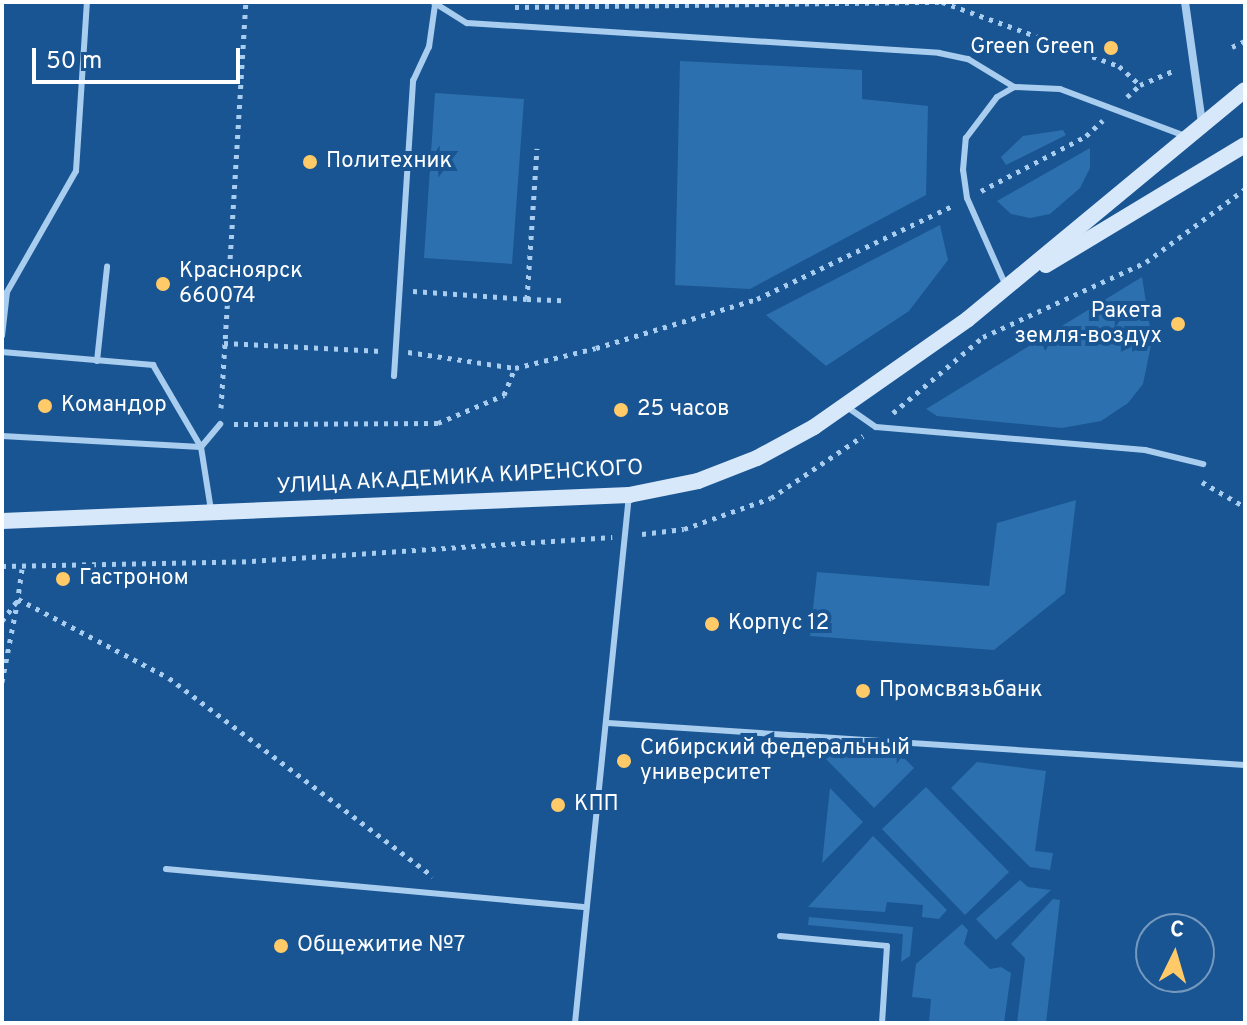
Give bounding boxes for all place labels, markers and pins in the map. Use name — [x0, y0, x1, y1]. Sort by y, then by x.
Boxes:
place label: Green Green — [970, 35, 1095, 61]
marker: Green Green — [1102, 39, 1120, 57]
place label: Политехник — [326, 149, 452, 175]
marker: Политехник — [301, 153, 319, 171]
place label: Красноярск 660074 — [179, 258, 303, 310]
marker: Красноярск 660074 — [154, 275, 172, 293]
place label: Ракета земля-воздух — [1014, 298, 1162, 350]
marker: Ракета земля-воздух — [1169, 315, 1187, 333]
place label: Командор — [61, 393, 167, 419]
marker: Командор — [36, 397, 54, 415]
place label: 25 часов — [637, 397, 730, 423]
marker: 25 часов — [612, 401, 630, 419]
place label: Гастроном — [79, 566, 189, 592]
marker: Гастроном — [54, 570, 72, 588]
place label: Корпус 12 — [728, 611, 829, 637]
marker: Корпус 12 — [703, 615, 721, 633]
place label: Промсвязьбанк — [879, 678, 1043, 704]
marker: Промсвязьбанк — [854, 682, 872, 700]
place label: Сибирский федеральный университет — [640, 735, 910, 786]
marker: Сибирский федеральный университет — [615, 752, 633, 770]
place label: КПП — [574, 792, 619, 818]
marker: КПП — [549, 796, 567, 814]
place label: Общежитие №7 — [297, 933, 465, 959]
marker: Общежитие №7 — [272, 937, 290, 955]

